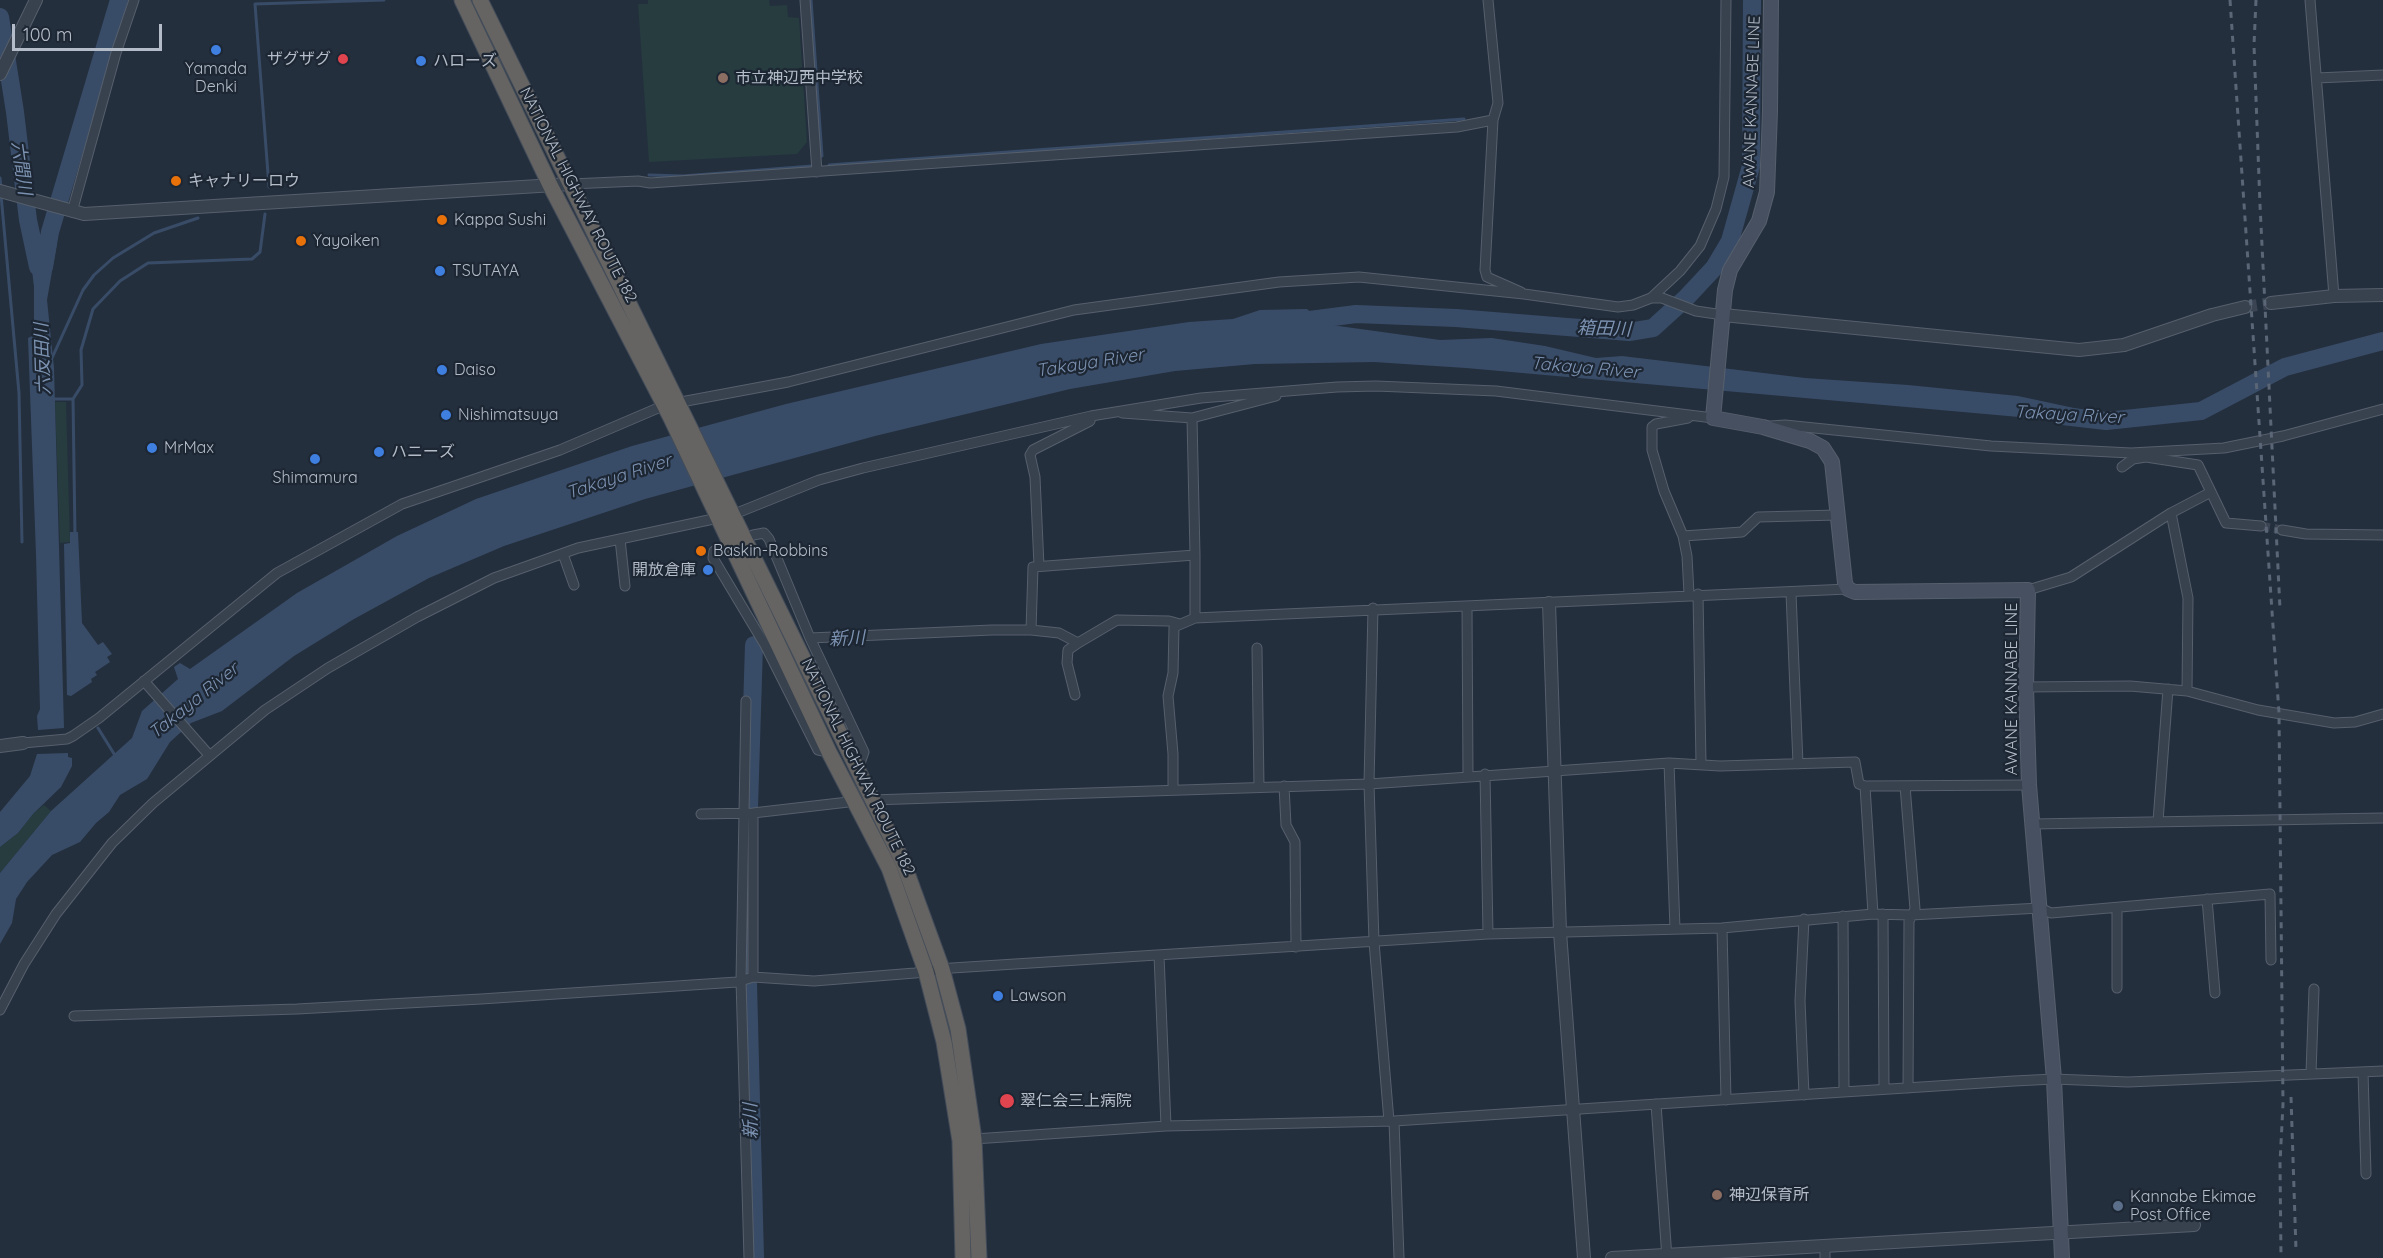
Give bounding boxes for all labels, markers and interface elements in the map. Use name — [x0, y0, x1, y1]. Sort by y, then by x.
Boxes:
scale bar — [15, 12, 165, 50]
street label: AWANE KANNABE LINE — [1739, 15, 1765, 189]
text: 100 m — [23, 23, 72, 46]
marker: Yamada Denki — [209, 43, 223, 57]
place label: ザグザグ — [267, 49, 331, 69]
place label: ハローズ — [433, 51, 497, 71]
marker: ザグザグ — [336, 52, 350, 66]
marker: ハローズ — [414, 54, 428, 68]
place label: Yamada Denki — [185, 59, 247, 97]
place label: 市立神辺西中学校 — [735, 68, 863, 88]
marker: 市立神辺西中学校 — [716, 71, 730, 85]
street label: NATIONAL HIGHWAY ROUTE 182 — [515, 84, 641, 306]
water label: 六間川 — [7, 140, 35, 196]
place label: キャナリーロウ — [188, 171, 300, 191]
marker: キャナリーロウ — [169, 174, 183, 188]
place label: Kappa Sushi — [454, 210, 546, 230]
marker: Kappa Sushi — [435, 213, 449, 227]
place label: Yayoiken — [313, 231, 380, 251]
marker: Yayoiken — [294, 234, 308, 248]
place label: TSUTAYA — [452, 261, 519, 281]
marker: TSUTAYA — [433, 264, 447, 278]
water label: 箱田川 — [1577, 317, 1631, 341]
water label: 六反田川 — [31, 323, 55, 395]
water label: Takaya River — [1035, 344, 1145, 382]
water label: Takaya River — [1530, 352, 1640, 384]
place label: Daiso — [454, 360, 496, 380]
marker: Daiso — [435, 363, 449, 377]
water label: Takaya River — [2014, 401, 2124, 429]
place label: Nishimatsuya — [458, 405, 559, 425]
marker: Nishimatsuya — [439, 408, 453, 422]
place label: MrMax — [164, 438, 214, 458]
marker: MrMax — [145, 441, 159, 455]
place label: ハニーズ — [391, 442, 455, 462]
marker: ハニーズ — [372, 445, 386, 459]
water label: Takaya River — [564, 450, 674, 504]
marker: Shimamura — [308, 452, 322, 466]
place label: Shimamura — [272, 468, 358, 488]
place label: Baskin-Robbins — [713, 541, 828, 561]
marker: Baskin-Robbins — [694, 544, 708, 558]
place label: 開放倉庫 — [632, 560, 696, 580]
marker: 開放倉庫 — [701, 563, 715, 577]
street label: AWANE KANNABE LINE — [2002, 603, 2022, 775]
water label: 新川 — [828, 627, 866, 651]
street label: NATIONAL HIGHWAY ROUTE 182 — [797, 655, 919, 879]
water label: Takaya River — [145, 658, 243, 744]
place label: Lawson — [1010, 986, 1066, 1006]
marker: Lawson — [991, 989, 1005, 1003]
place label: 翠仁会三上病院 — [1020, 1091, 1132, 1111]
marker: 翠仁会三上病院 — [998, 1092, 1016, 1110]
water label: 新川 — [740, 1103, 762, 1139]
place label: 神辺保育所 — [1729, 1185, 1809, 1205]
place label: Kannabe Ekimae Post Office — [2130, 1187, 2256, 1225]
marker: 神辺保育所 — [1710, 1188, 1724, 1202]
marker: Kannabe Ekimae Post Office — [2111, 1199, 2125, 1213]

